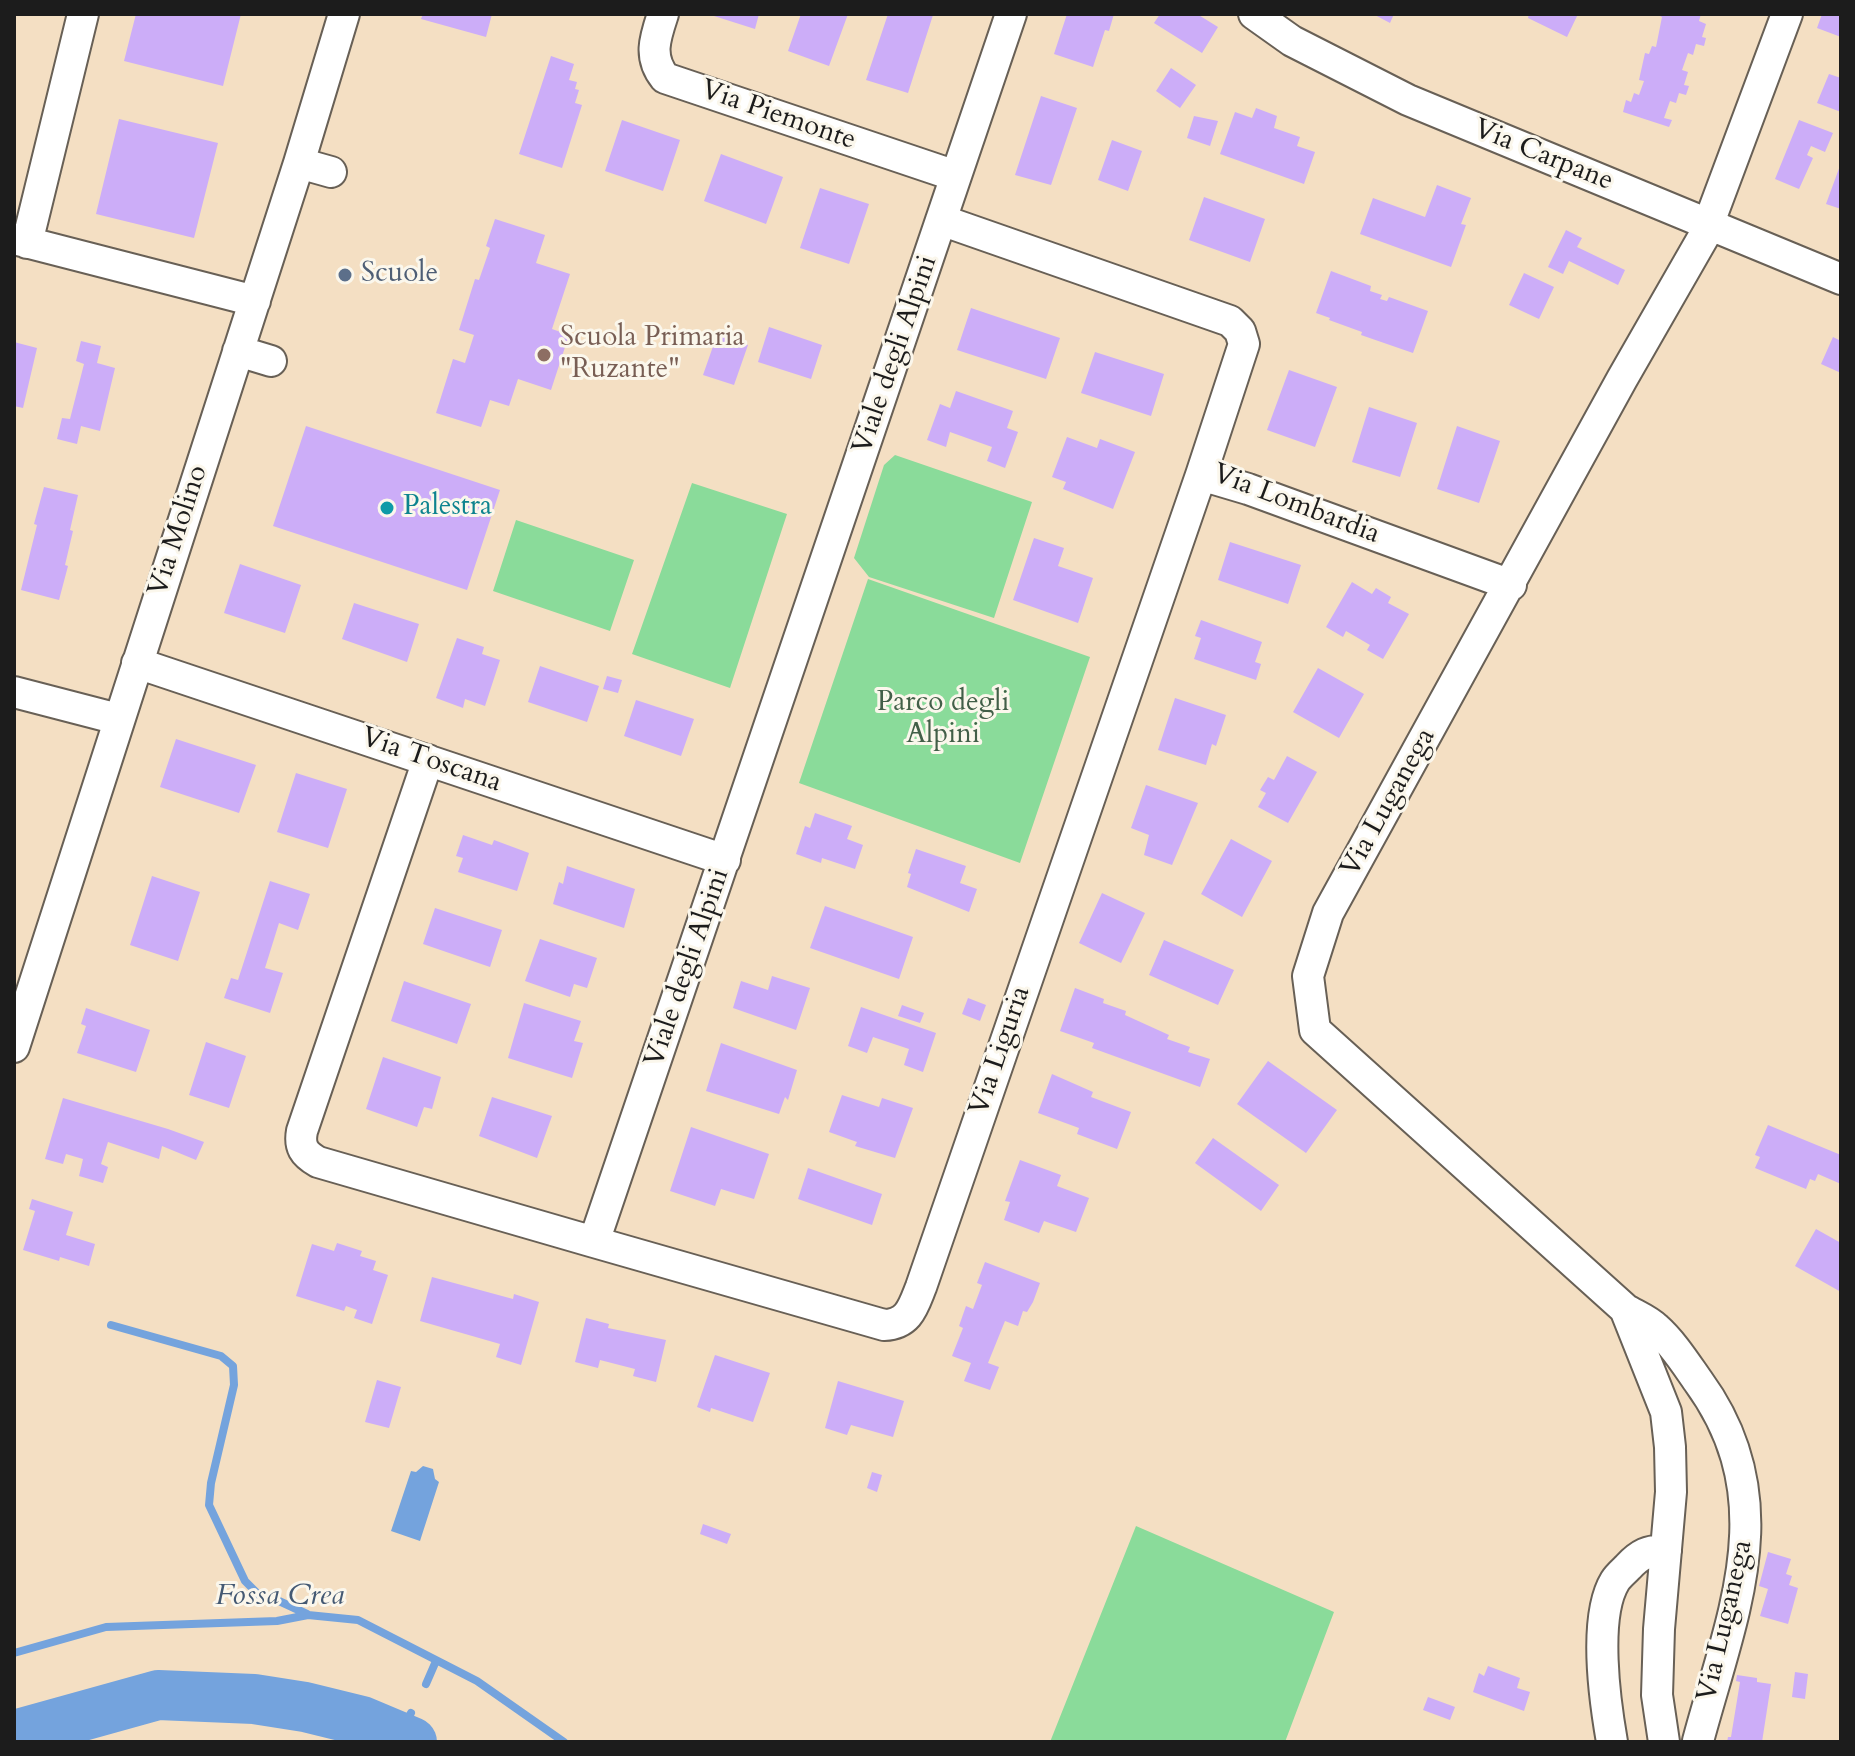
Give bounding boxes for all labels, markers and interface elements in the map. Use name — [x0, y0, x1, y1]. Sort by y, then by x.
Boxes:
street label: Via Piemonte — [696, 74, 860, 158]
street label: Via Carpane — [1468, 113, 1618, 199]
street label: Viale degli Alpini — [846, 252, 946, 458]
place label: Scuole — [361, 258, 438, 292]
marker: Scuole — [336, 266, 354, 284]
place label: Scuola Primaria "Ruzante" — [560, 322, 745, 388]
marker: Scuola Primaria "Ruzante" — [535, 346, 553, 364]
street label: Via Lombardia — [1208, 458, 1384, 552]
street label: Via Molino — [142, 461, 216, 601]
place label: Palestra — [403, 491, 492, 525]
marker: Palestra — [378, 499, 396, 517]
park label: Parco degli Alpini — [877, 687, 1009, 753]
street label: Via Toscana — [357, 721, 505, 801]
street label: Via Luganega — [1334, 723, 1444, 883]
street label: Viale degli Alpini — [638, 865, 738, 1071]
street label: Via Liguria — [963, 982, 1039, 1120]
street label: Via Luganega — [1691, 1537, 1761, 1705]
water label: Fossa Crea — [216, 1579, 344, 1615]

